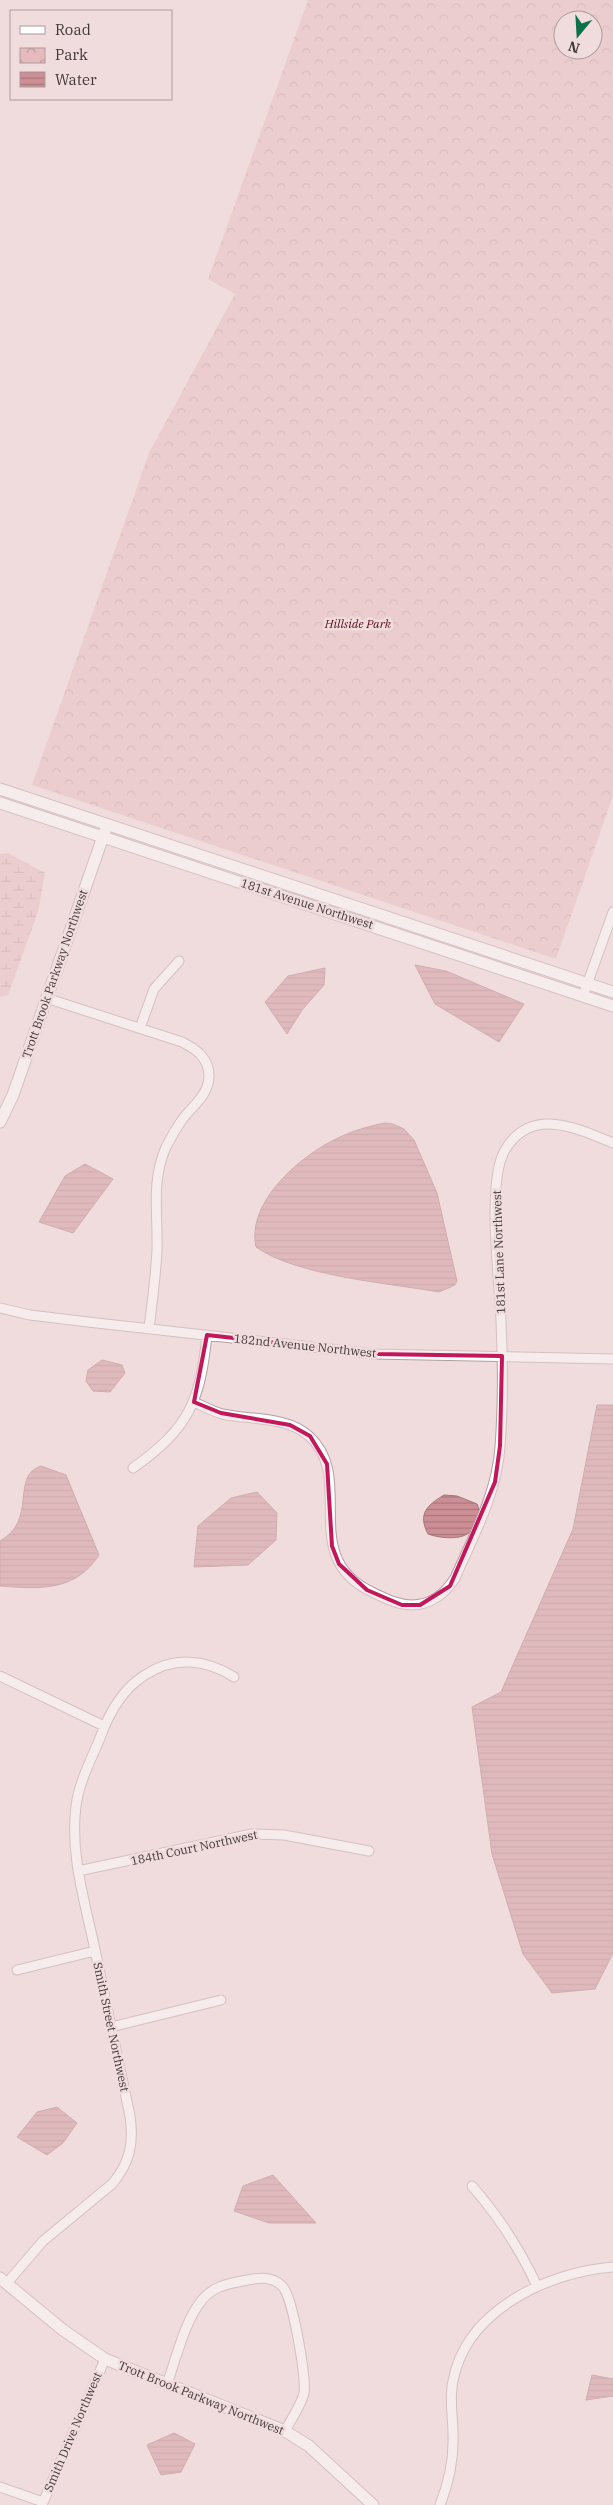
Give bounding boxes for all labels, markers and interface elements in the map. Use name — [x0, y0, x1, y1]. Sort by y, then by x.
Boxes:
legend — [10, 10, 172, 100]
north arrow — [553, 10, 603, 60]
text: Road — [55, 20, 91, 39]
text: N — [566, 37, 582, 58]
text: Park — [55, 45, 88, 64]
text: Water — [55, 70, 97, 89]
park label: Hillside Park — [324, 616, 392, 631]
street label: 181st Avenue Northwest — [239, 875, 375, 932]
street label: Trott Brook Parkway Northwest — [19, 887, 91, 1060]
street label: 181st Lane Northwest — [489, 1190, 508, 1314]
street label: 182nd Avenue Northwest — [233, 1331, 377, 1360]
street label: 184th Court Northwest — [129, 1827, 259, 1868]
street label: Smith Street Northwest — [90, 1961, 133, 2093]
street label: Trott Brook Parkway Northwest — [116, 2357, 286, 2438]
street label: Smith Drive Northwest — [41, 2370, 105, 2494]

